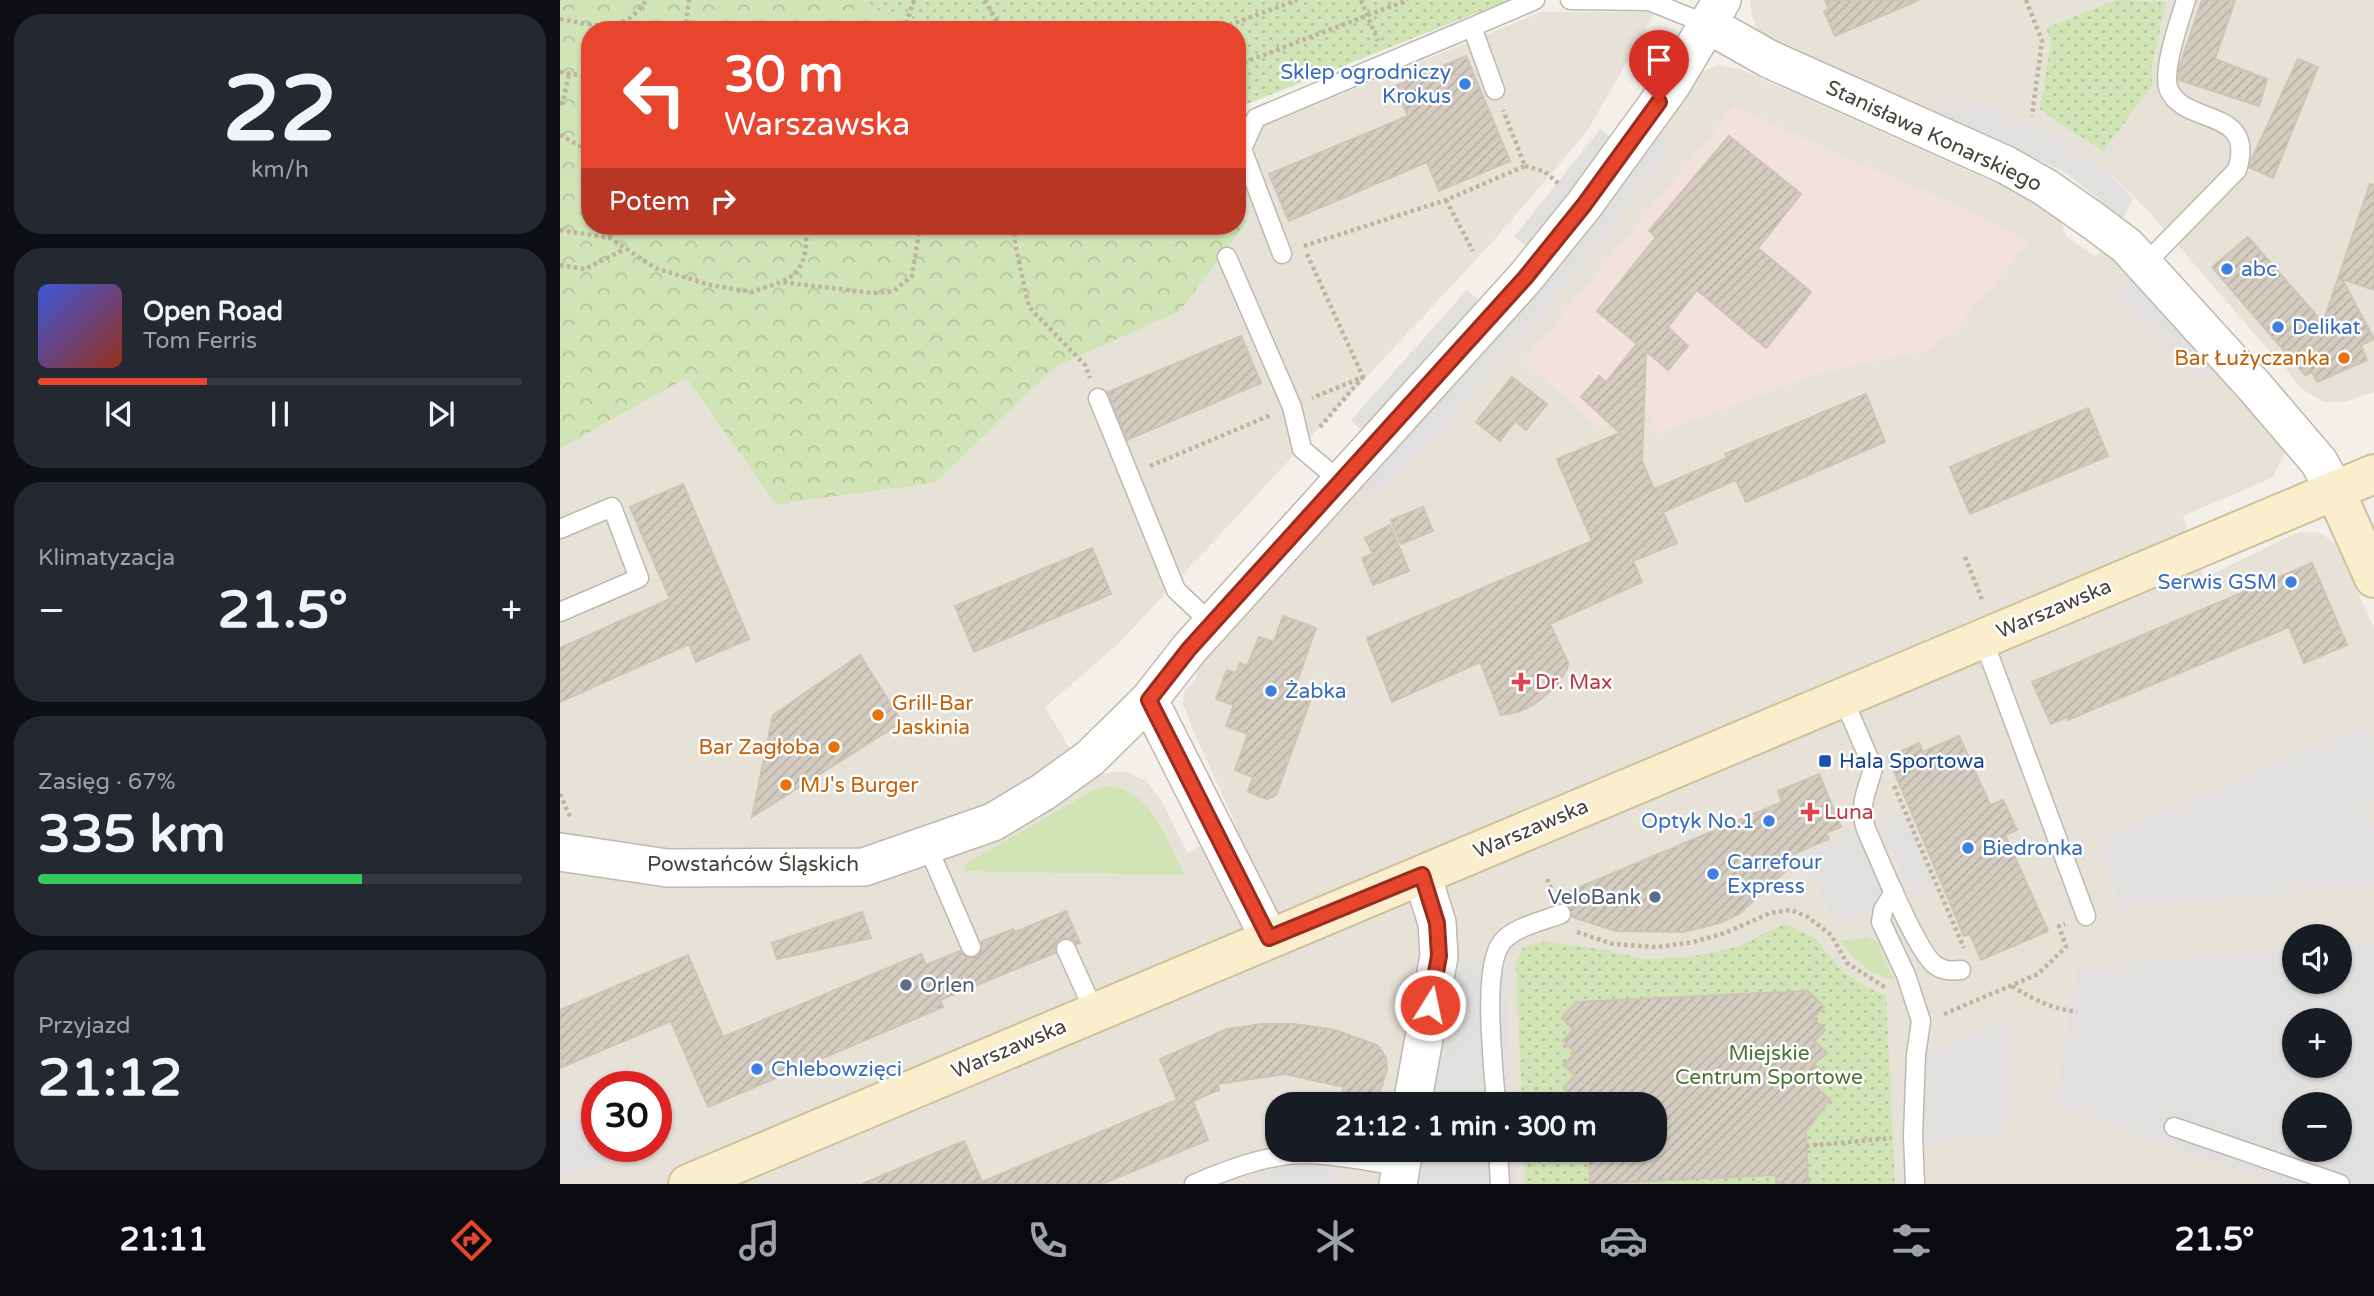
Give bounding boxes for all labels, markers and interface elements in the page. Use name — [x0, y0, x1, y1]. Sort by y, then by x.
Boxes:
pin — [1629, 30, 1689, 102]
icon: arrive — [1640, 41, 1678, 79]
text: 30 m — [724, 46, 843, 105]
icon: left — [609, 49, 700, 140]
text: 22 — [223, 55, 337, 165]
place label: Sklep ogrodniczy Krokus — [1280, 60, 1451, 109]
street label: Stanisława Konarskiego — [1822, 75, 2046, 197]
marker: Sklep ogrodniczy Krokus — [1457, 76, 1473, 92]
text: Warszawska — [724, 106, 910, 144]
text: km/h — [251, 156, 309, 184]
icon: right — [704, 182, 742, 220]
text: Potem — [609, 186, 690, 217]
place label: abc — [2241, 257, 2277, 282]
marker: abc — [2219, 261, 2235, 277]
text: Open Road — [143, 296, 283, 327]
place label: Delikat — [2292, 315, 2361, 340]
marker: Delikat — [2270, 319, 2286, 335]
text: Tom Ferris — [143, 327, 257, 355]
place label: Bar Łużyczanka — [2174, 346, 2330, 371]
marker: Bar Łużyczanka — [2336, 350, 2352, 366]
icon: previous — [100, 395, 138, 433]
icon: pause — [261, 395, 299, 433]
icon: next — [422, 395, 460, 433]
text: Klimatyzacja — [38, 544, 175, 572]
place label: Serwis GSM — [2158, 570, 2277, 595]
street label: Warszawska — [1993, 574, 2115, 644]
marker: Serwis GSM — [2283, 574, 2299, 590]
text: 21.5° — [218, 579, 348, 642]
text: − — [38, 588, 65, 634]
text: + — [501, 588, 522, 634]
place label: Dr. Max — [1535, 670, 1612, 695]
marker: Dr. Max — [1513, 674, 1529, 690]
place label: Żabka — [1285, 679, 1347, 704]
marker: Żabka — [1263, 683, 1279, 699]
place label: Grill-Bar Jaskinia — [892, 691, 973, 740]
marker: Grill-Bar Jaskinia — [870, 707, 886, 723]
place label: Bar Zagłoba — [698, 735, 820, 760]
marker: Bar Zagłoba — [826, 739, 842, 755]
place label: Hala Sportowa — [1839, 749, 1985, 774]
marker: Hala Sportowa — [1817, 753, 1833, 769]
text: Zasięg · 67% — [38, 768, 175, 796]
place label: MJ's Burger — [800, 773, 918, 798]
marker: MJ's Burger — [778, 777, 794, 793]
street label: Warszawska — [1470, 794, 1592, 864]
place label: Luna — [1824, 800, 1873, 825]
text: 335 km — [38, 803, 226, 866]
marker: Luna — [1802, 804, 1818, 820]
place label: Optyk No.1 — [1641, 809, 1755, 834]
marker: Optyk No.1 — [1761, 813, 1777, 829]
place label: Biedronka — [1982, 836, 2083, 861]
marker: Biedronka — [1960, 840, 1976, 856]
place label: Carrefour Express — [1727, 850, 1822, 899]
street label: Powstańców Śląskich — [647, 852, 859, 877]
marker: Carrefour Express — [1705, 866, 1721, 882]
place label: VeloBank — [1547, 885, 1641, 910]
marker: VeloBank — [1647, 889, 1663, 905]
map controls — [2282, 924, 2352, 1162]
button: sound — [2282, 924, 2352, 994]
position arrow — [1393, 968, 1467, 1042]
place label: Orlen — [920, 973, 975, 998]
marker: Orlen — [898, 977, 914, 993]
button: + — [2282, 1008, 2352, 1078]
text: Przyjazd — [38, 1012, 131, 1040]
street label: Warszawska — [948, 1014, 1070, 1084]
park label: Miejskie Centrum Sportowe — [1675, 1041, 1863, 1090]
text: 21:12 — [38, 1047, 182, 1110]
place label: Chlebowzięci — [771, 1057, 902, 1082]
marker: Chlebowzięci — [749, 1061, 765, 1077]
speed limit sign: 30 — [581, 1071, 672, 1162]
button: − — [2282, 1092, 2352, 1162]
text: 21:12 · 1 min · 300 m — [1335, 1111, 1597, 1142]
icon: directions — [447, 1216, 496, 1265]
icon: music — [735, 1216, 784, 1265]
icon: phone — [1023, 1216, 1072, 1265]
icon: climate — [1311, 1216, 1360, 1265]
icon: car — [1599, 1216, 1648, 1265]
icon: filters — [1887, 1216, 1936, 1265]
text: 21:11 — [119, 1221, 208, 1259]
text: 21.5° — [2174, 1221, 2254, 1259]

